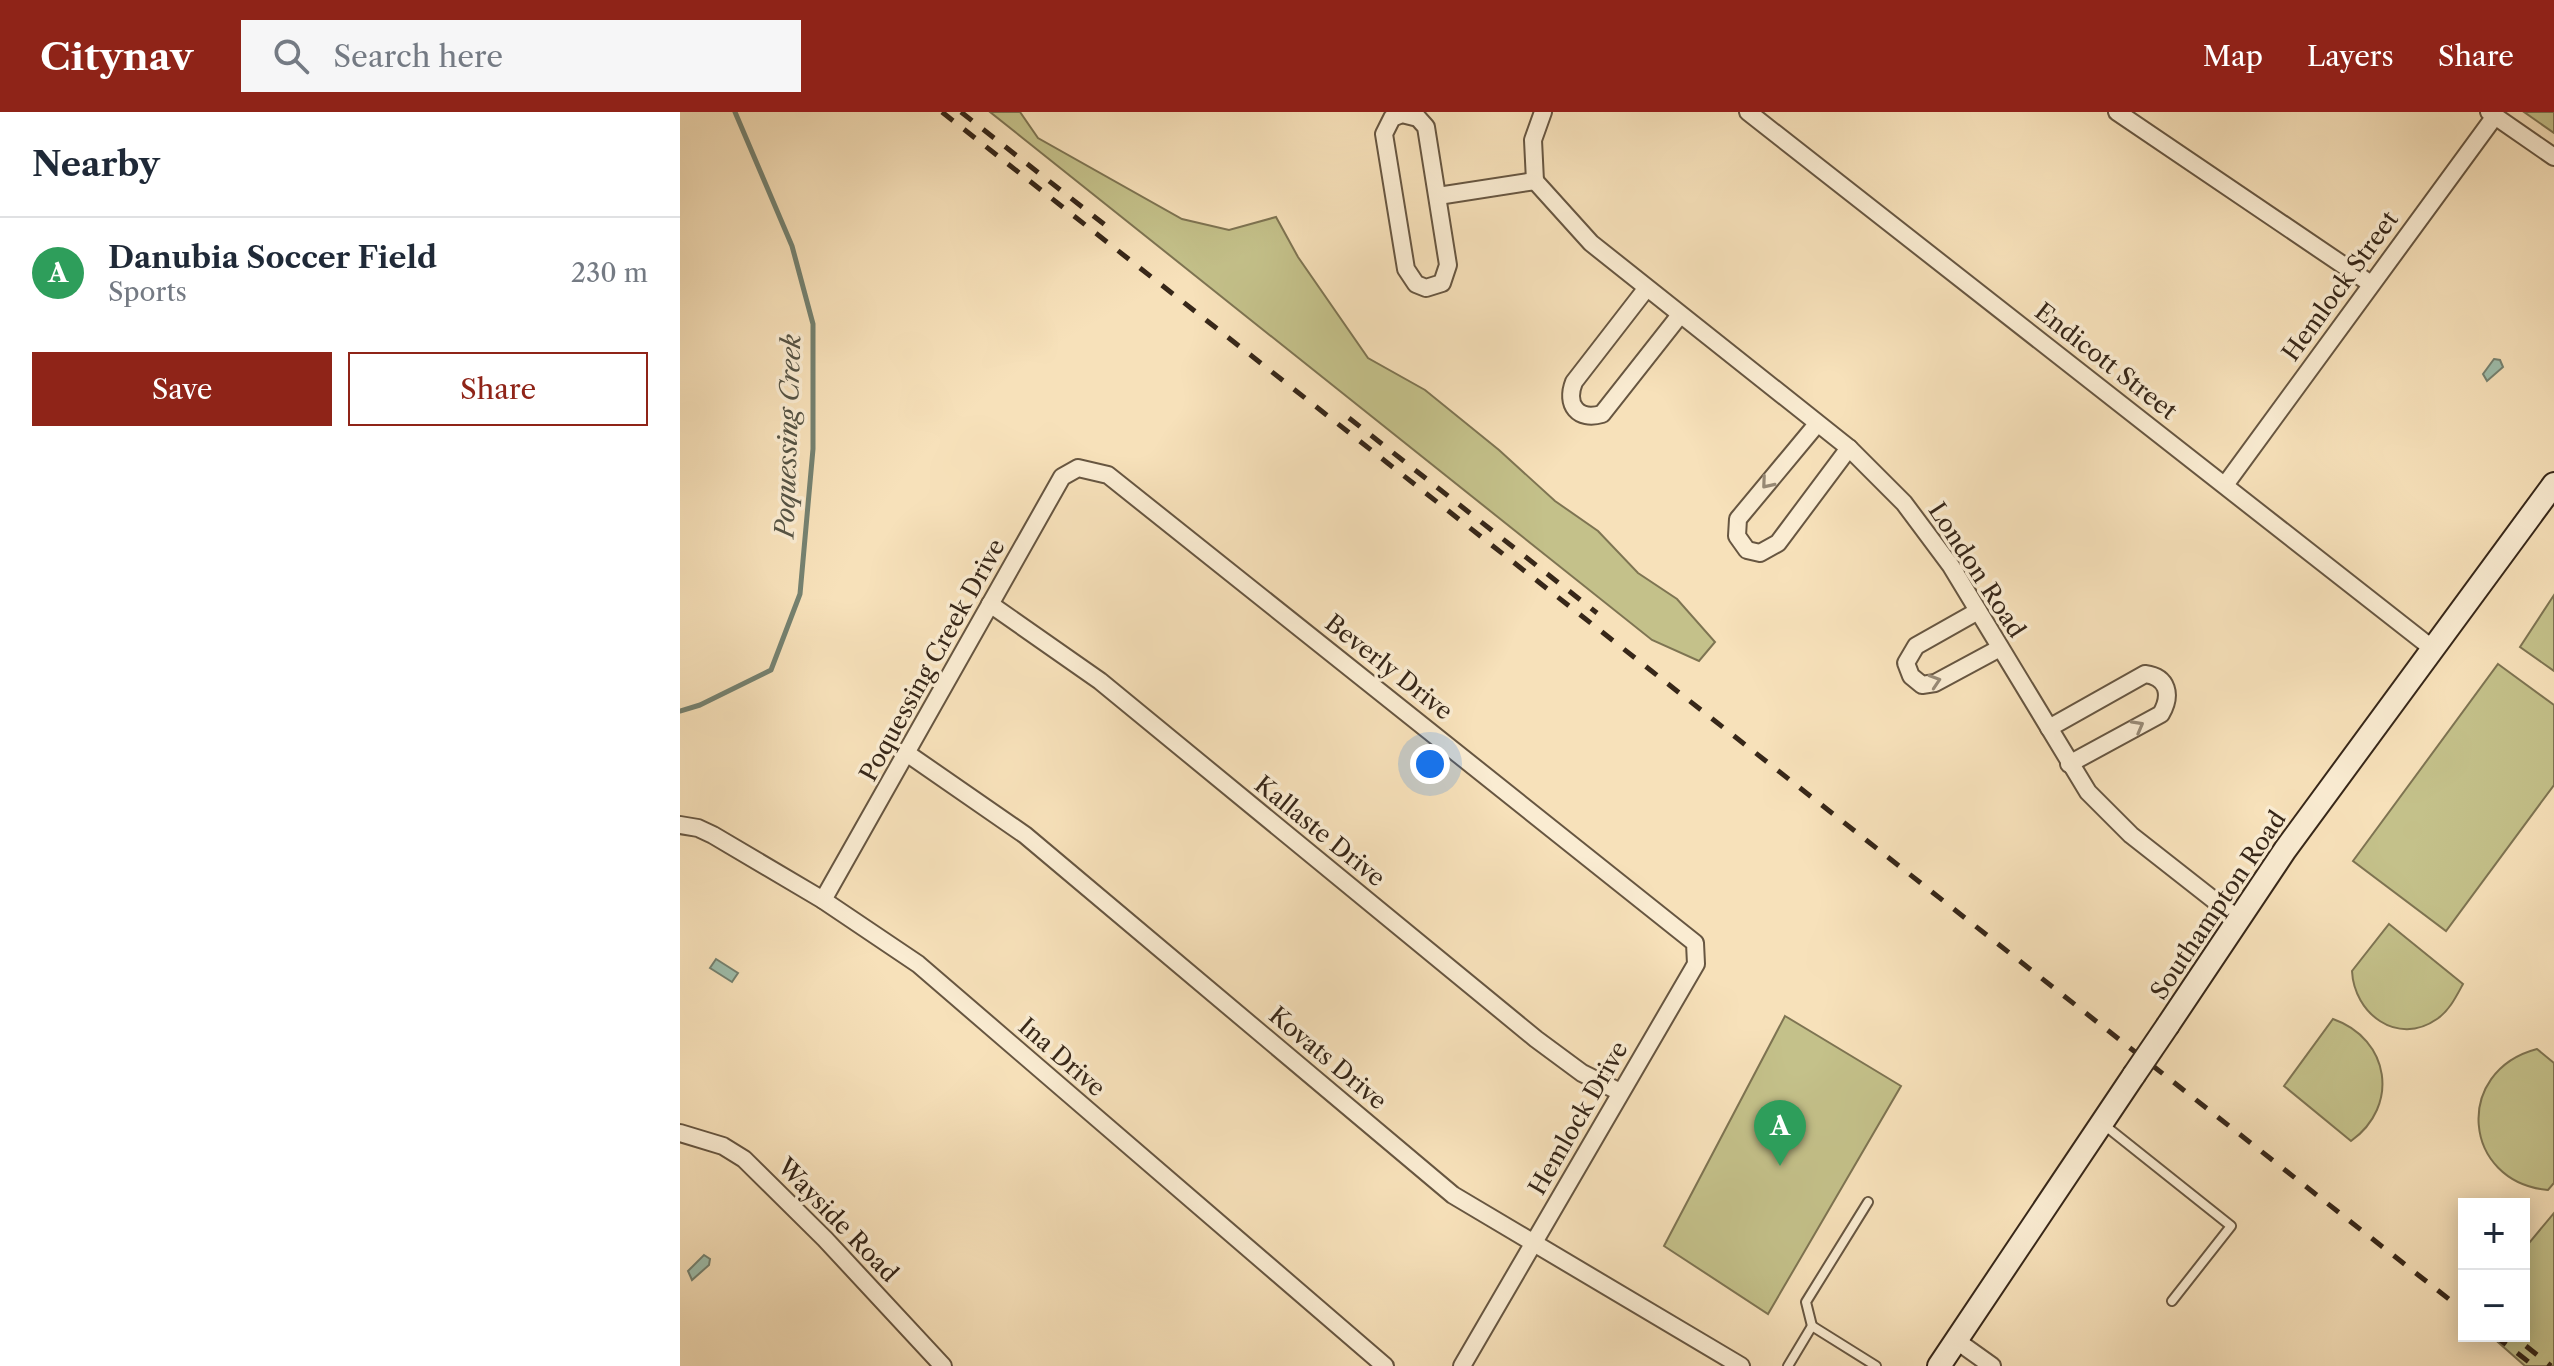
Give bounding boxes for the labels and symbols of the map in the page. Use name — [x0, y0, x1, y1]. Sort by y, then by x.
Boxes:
street label: Hemlock Street — [2276, 205, 2404, 367]
street label: Endicott Street — [2029, 297, 2183, 426]
water label: Poquessing Creek — [768, 333, 808, 540]
one-way arrow — [1762, 474, 1777, 489]
street label: London Road — [1922, 497, 2032, 643]
street label: Poquessing Creek Drive — [853, 534, 1011, 786]
street label: Beverly Drive — [1319, 608, 1459, 726]
one-way arrow — [1928, 674, 1941, 690]
one-way arrow — [2129, 721, 2144, 736]
your location — [1410, 744, 1450, 784]
street label: Kallaste Drive — [1249, 770, 1391, 892]
street label: Southampton Road — [2144, 805, 2292, 1005]
street label: Kovats Drive — [1263, 1000, 1393, 1116]
street label: Ina Drive — [1013, 1012, 1111, 1102]
street label: Hemlock Drive — [1522, 1036, 1634, 1200]
pin: A — [1754, 1100, 1806, 1166]
street label: Wayside Road — [771, 1151, 905, 1288]

